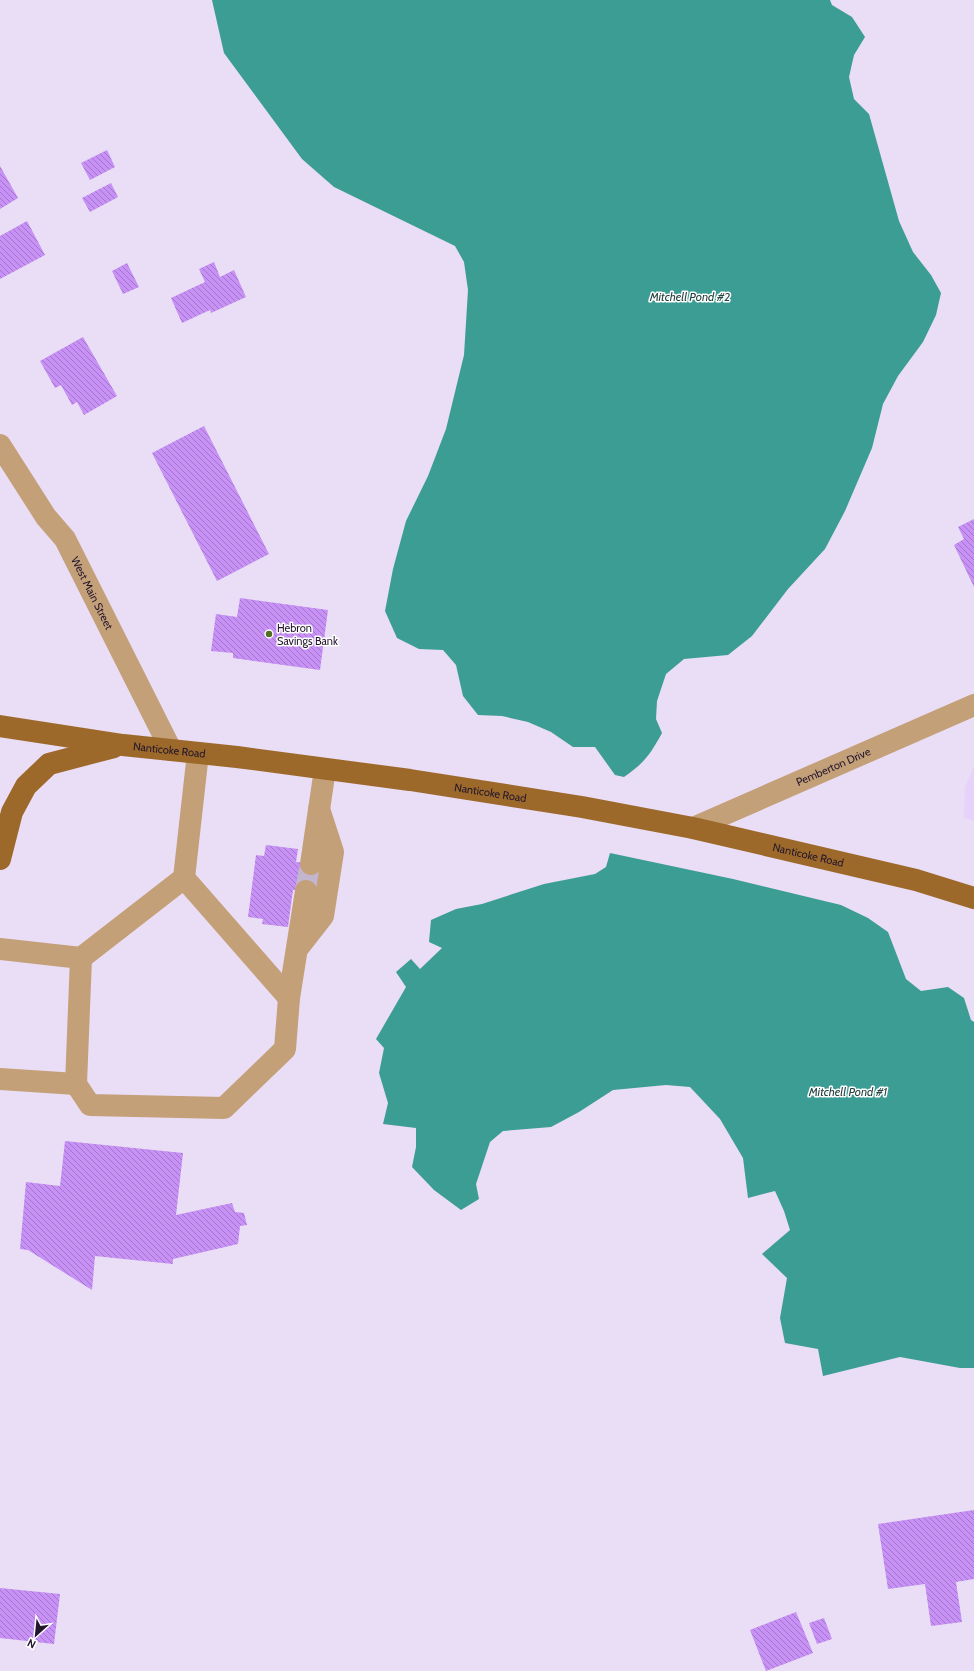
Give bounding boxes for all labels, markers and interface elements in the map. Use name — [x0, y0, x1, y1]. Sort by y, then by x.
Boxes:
water label: Mitchell Pond #2 — [649, 289, 731, 304]
street label: West Main Street — [68, 554, 116, 632]
place label: Hebron Savings Bank — [277, 621, 338, 648]
marker: Hebron Savings Bank — [264, 629, 274, 639]
street label: Nanticoke Road — [132, 739, 206, 761]
street label: Pemberton Drive — [794, 744, 873, 789]
street label: Nanticoke Road — [453, 780, 527, 805]
street label: Nanticoke Road — [771, 840, 845, 870]
water label: Mitchell Pond #1 — [808, 1084, 888, 1099]
north arrow — [16, 1615, 56, 1655]
text: N — [25, 1636, 38, 1652]

